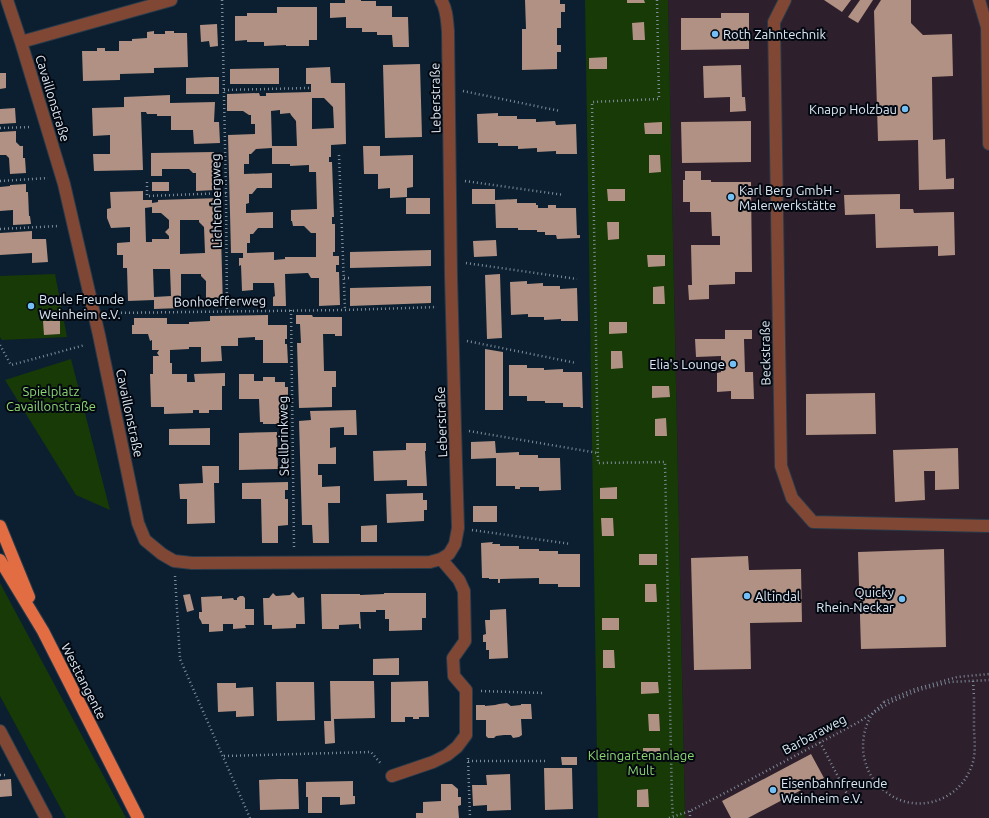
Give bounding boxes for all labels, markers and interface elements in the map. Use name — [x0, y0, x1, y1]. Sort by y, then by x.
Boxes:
place label: Roth Zahntechnik — [723, 27, 826, 41]
marker: Roth Zahntechnik — [710, 29, 720, 39]
street label: Cavaillonstraße — [33, 53, 73, 143]
street label: Leberstraße — [427, 62, 443, 134]
place label: Knapp Holzbau — [809, 102, 897, 116]
marker: Knapp Holzbau — [900, 104, 910, 114]
street label: Lichtenbergweg — [208, 153, 224, 249]
place label: Karl Berg GmbH - Malerwerkstätte — [739, 183, 839, 212]
marker: Karl Berg GmbH - Malerwerkstätte — [726, 192, 736, 202]
place label: Boule Freunde Weinheim e.V. — [39, 292, 124, 321]
street label: Bonhoefferweg — [174, 293, 266, 309]
marker: Boule Freunde Weinheim e.V. — [26, 301, 36, 311]
street label: Beckstraße — [757, 320, 773, 386]
place label: Elia's Lounge — [649, 357, 725, 371]
marker: Elia's Lounge — [728, 359, 738, 369]
street label: Cavaillonstraße — [114, 368, 146, 458]
park label: Spielplatz Cavaillonstraße — [6, 384, 96, 413]
street label: Leberstraße — [433, 386, 449, 458]
street label: Stellbrinkweg — [275, 396, 291, 476]
place label: Quicky Rhein-Neckar — [816, 585, 894, 614]
place label: Altindal — [755, 589, 801, 603]
marker: Altindal — [742, 591, 752, 601]
marker: Quicky Rhein-Neckar — [897, 594, 907, 604]
street label: Westtangente — [59, 641, 109, 721]
street label: Barbaraweg — [780, 711, 848, 757]
park label: Kleingartenanlage Mult — [588, 748, 694, 777]
place label: Eisenbahnfreunde Weinheim e.V. — [781, 776, 888, 805]
marker: Eisenbahnfreunde Weinheim e.V. — [768, 785, 778, 795]

